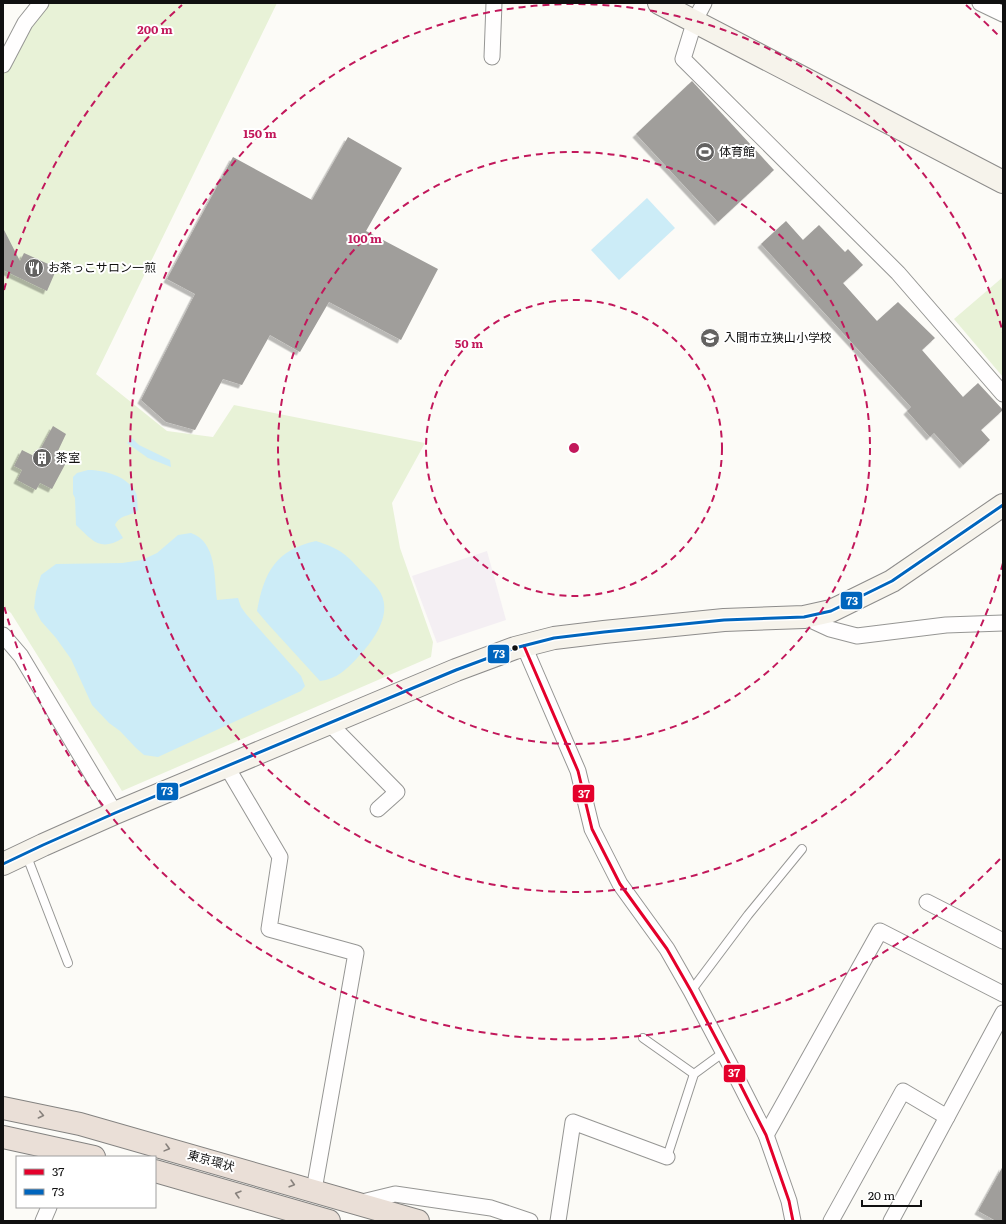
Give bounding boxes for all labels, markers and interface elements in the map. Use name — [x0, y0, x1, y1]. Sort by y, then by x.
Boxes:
text: 200 m — [137, 20, 173, 38]
text: 150 m — [243, 124, 277, 142]
sports icon: 体育館 — [694, 141, 716, 163]
place label: 体育館 — [719, 142, 755, 160]
text: 100 m — [348, 229, 382, 247]
restaurant icon: お茶っこサロン一煎 — [23, 257, 45, 279]
place label: お茶っこサロン一煎 — [48, 258, 156, 276]
school or university icon: 入間市立狭山小学校 — [699, 327, 721, 349]
place label: 入間市立狭山小学校 — [724, 328, 832, 346]
text: 50 m — [455, 334, 483, 352]
centre of rings — [567, 441, 581, 455]
building icon: 茶室 — [31, 447, 53, 469]
place label: 茶室 — [56, 448, 80, 466]
line badge: 73 — [840, 591, 863, 610]
text: 73 — [846, 592, 858, 608]
unlabelled marker — [510, 643, 520, 653]
line badge: 73 — [487, 644, 510, 664]
text: 73 — [493, 645, 505, 661]
line badge: 73 — [156, 782, 179, 801]
text: 73 — [161, 782, 173, 798]
line badge: 37 — [572, 784, 595, 803]
text: 37 — [578, 785, 590, 801]
line badge: 37 — [723, 1064, 746, 1083]
text: 37 — [728, 1064, 740, 1080]
one-way arrow — [38, 1111, 44, 1119]
one-way arrow — [163, 1143, 170, 1152]
street label: 東京環状 — [186, 1145, 237, 1175]
legend — [16, 1156, 156, 1208]
text: 37 — [52, 1162, 64, 1180]
one-way arrow — [288, 1179, 295, 1188]
text: 73 — [52, 1182, 64, 1200]
scale bar — [862, 1182, 921, 1208]
text: 20 m — [868, 1186, 895, 1204]
one-way arrow — [234, 1190, 241, 1199]

